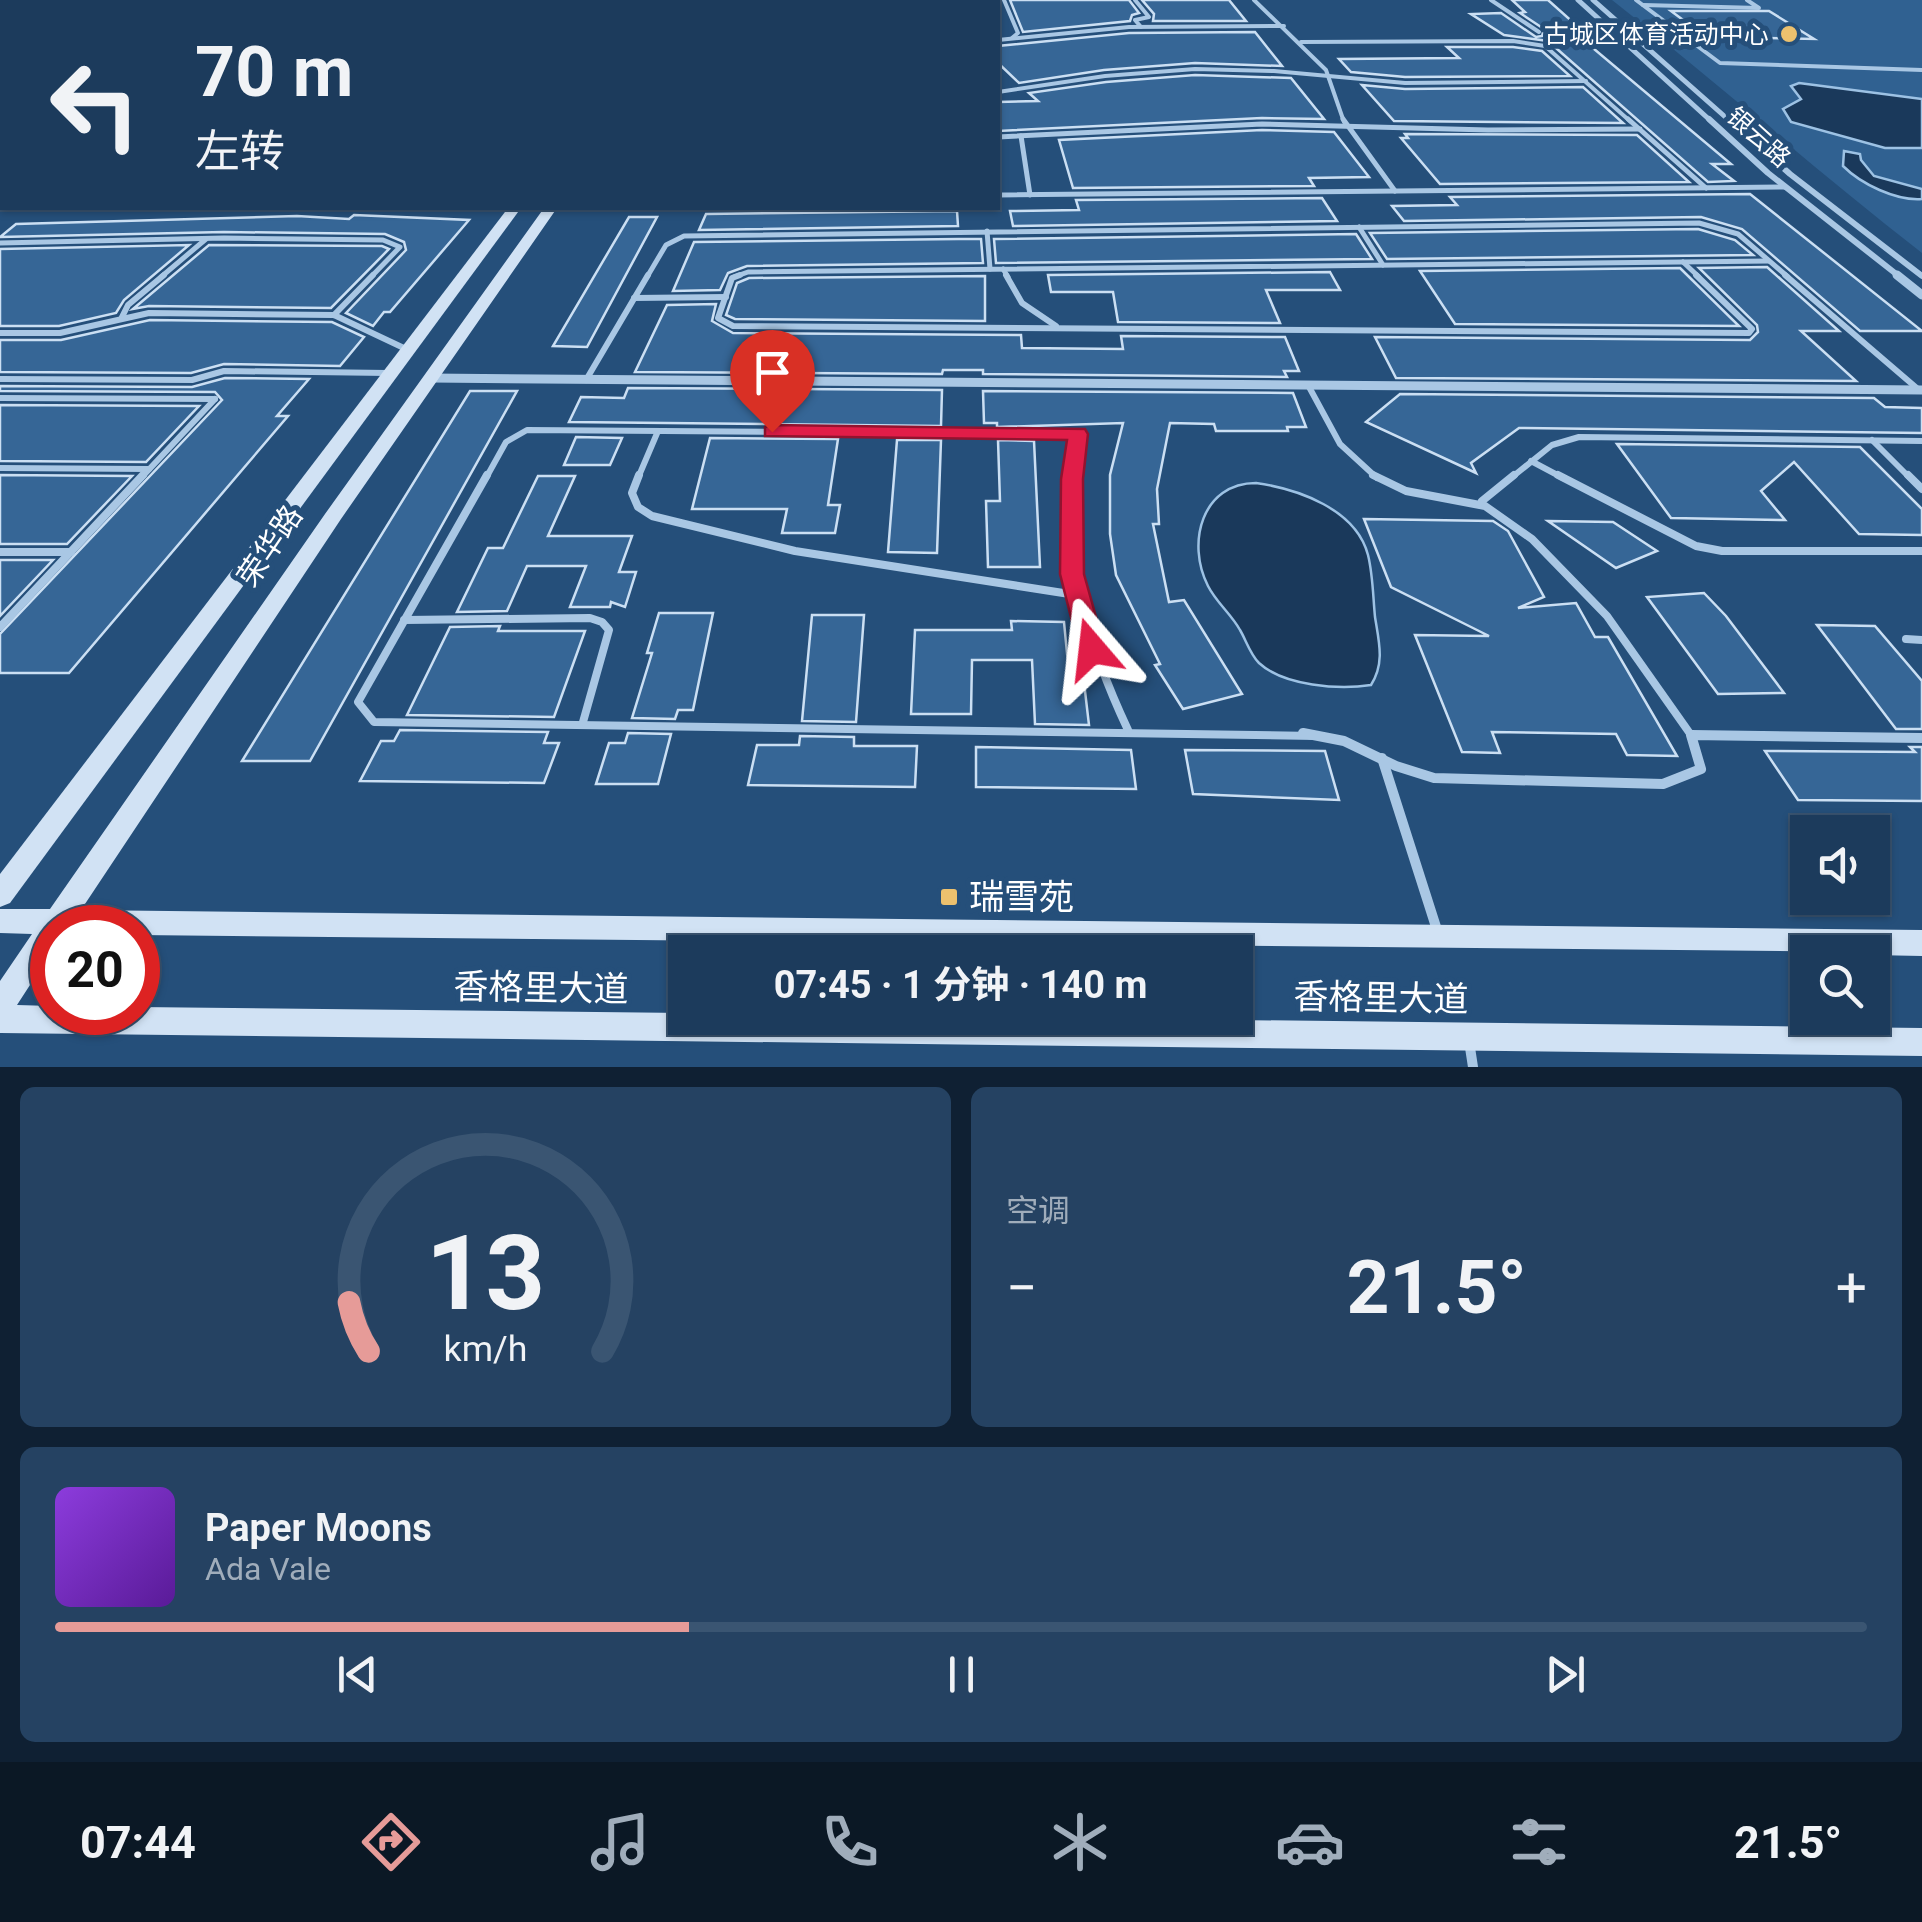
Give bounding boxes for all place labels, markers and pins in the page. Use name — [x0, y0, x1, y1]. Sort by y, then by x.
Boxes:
place label: 古城区体育活动中心 — [1544, 20, 1769, 49]
marker: 古城区体育活动中心 — [1778, 23, 1800, 45]
pin — [730, 330, 815, 433]
place label: 瑞雪苑 — [969, 877, 1074, 918]
marker: 瑞雪苑 — [938, 886, 960, 908]

